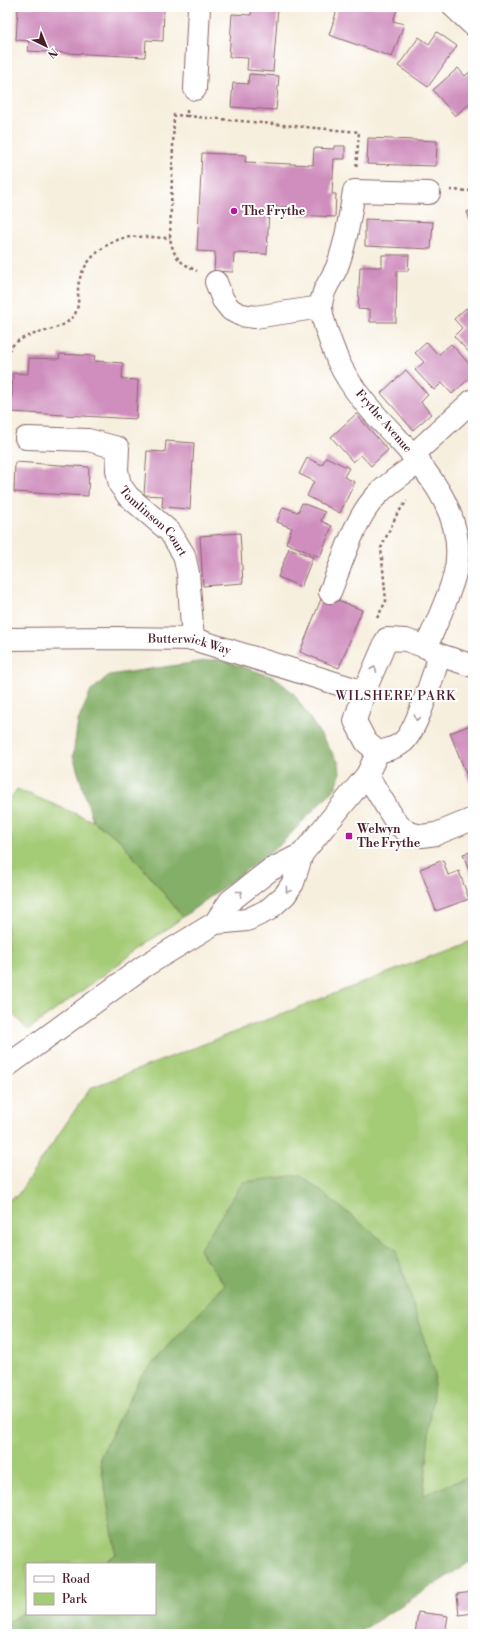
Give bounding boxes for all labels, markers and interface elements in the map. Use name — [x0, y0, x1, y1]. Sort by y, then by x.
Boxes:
north arrow — [26, 26, 66, 66]
text: N — [44, 44, 60, 61]
place label: The Frythe — [242, 204, 306, 219]
marker: The Frythe — [229, 206, 239, 216]
street label: Frythe Avenue — [352, 387, 415, 456]
street label: Tomlinson Court — [115, 484, 190, 560]
street label: Butterwick Way — [147, 631, 233, 658]
one-way arrow — [369, 665, 377, 673]
district label: WILSHERE PARK — [335, 688, 457, 704]
one-way arrow — [414, 714, 422, 721]
place label: Welwyn The Frythe — [356, 822, 421, 851]
marker: Welwyn The Frythe — [344, 831, 354, 841]
one-way arrow — [286, 886, 293, 893]
one-way arrow — [235, 891, 242, 898]
legend — [26, 1563, 156, 1615]
text: Road — [62, 1572, 90, 1587]
text: Park — [62, 1592, 88, 1607]

